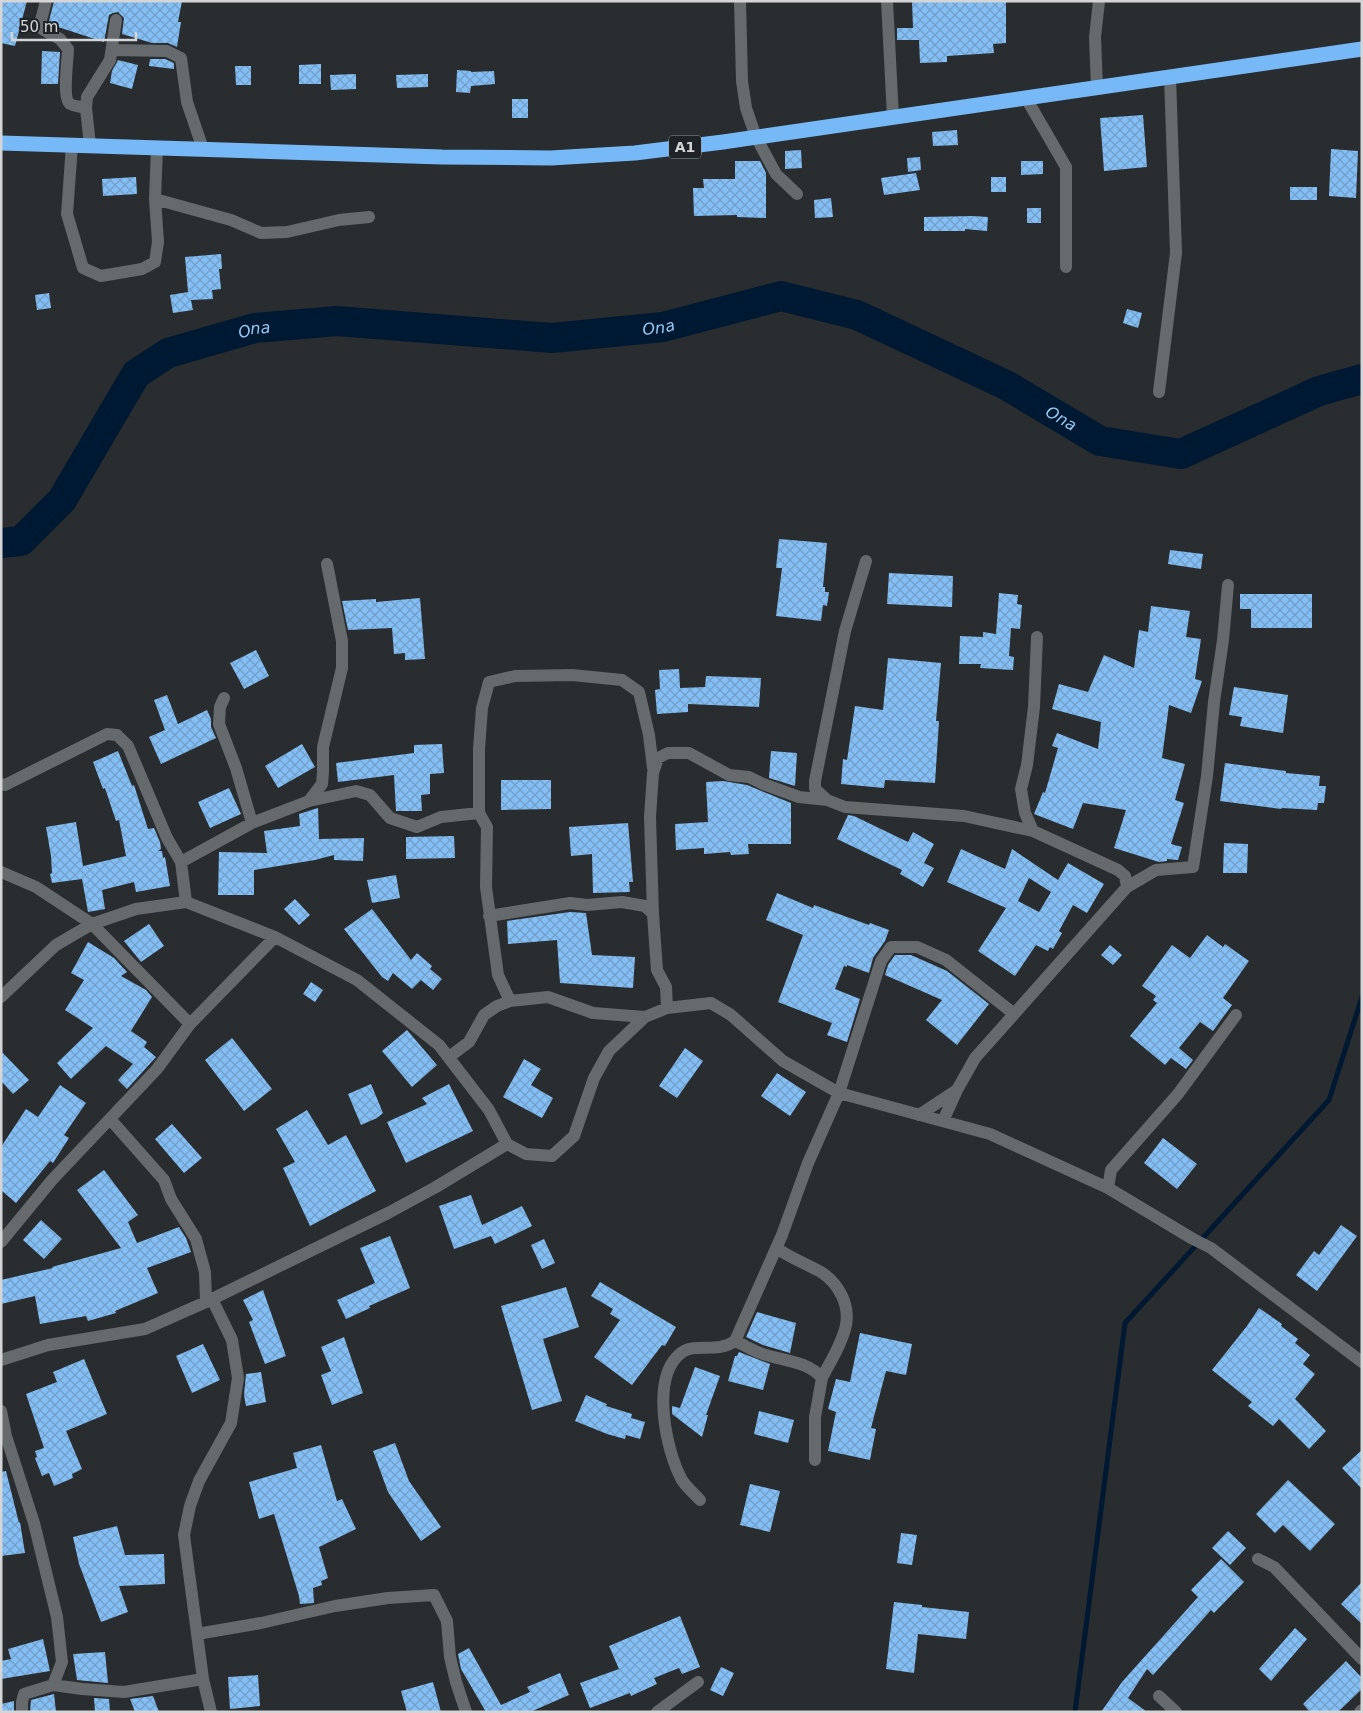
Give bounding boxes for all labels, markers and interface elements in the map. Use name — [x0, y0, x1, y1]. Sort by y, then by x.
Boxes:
scale bar — [12, 10, 136, 42]
text: 50 m — [20, 18, 58, 36]
road number: A1 — [669, 136, 701, 158]
water label: Ona — [641, 315, 677, 339]
water label: Ona — [236, 318, 271, 342]
water label: Ona — [1042, 402, 1080, 435]

